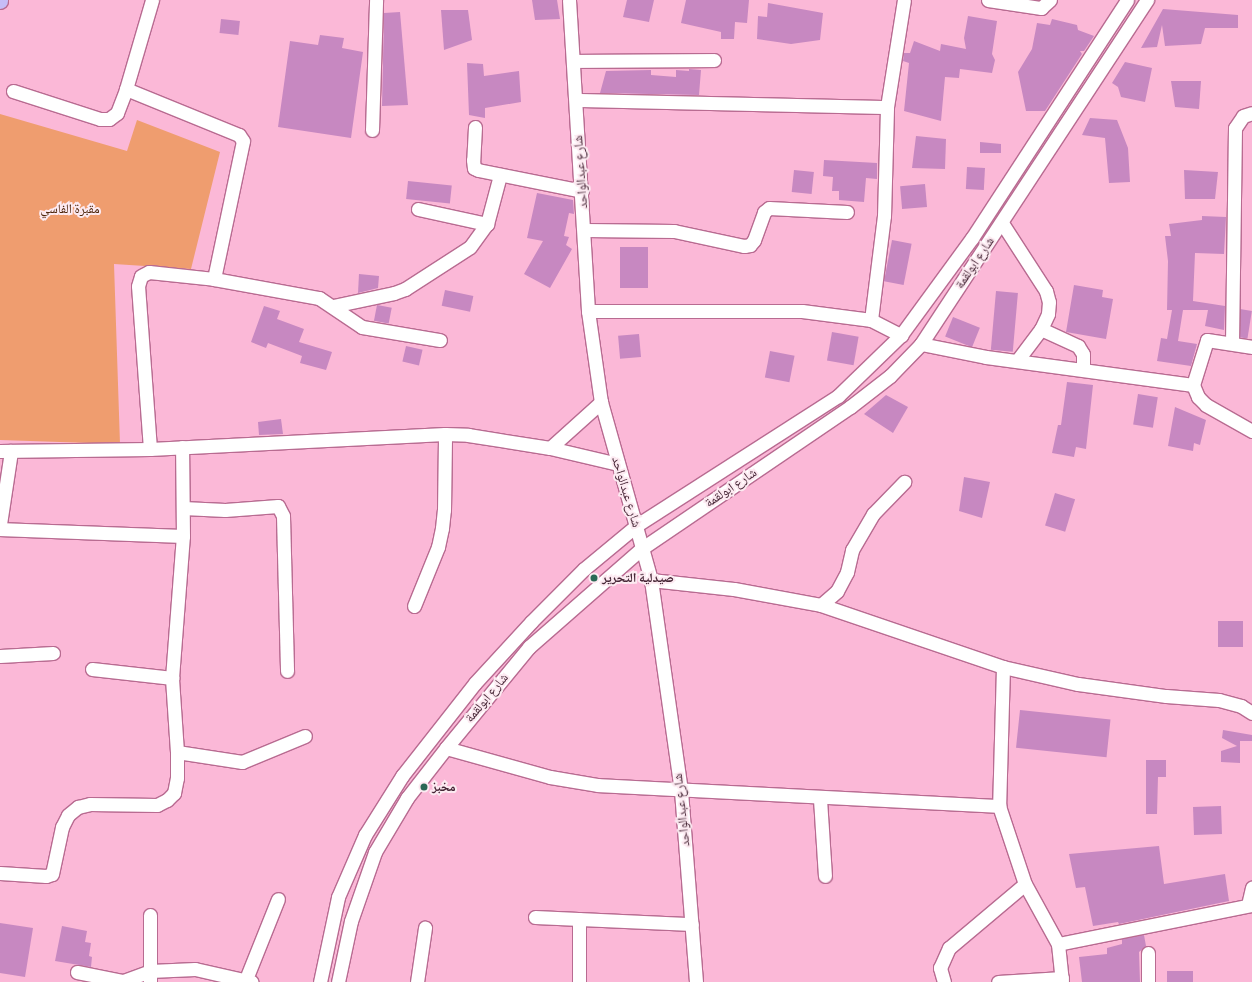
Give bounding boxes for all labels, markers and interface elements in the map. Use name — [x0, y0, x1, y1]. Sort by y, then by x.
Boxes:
street label: شارع عبدالواحد — [571, 135, 591, 209]
park label: مقبرة الفاسي — [40, 201, 100, 217]
street label: شارع ابولقمة — [952, 234, 998, 292]
street label: شارع عبدالواحد — [608, 455, 644, 529]
street label: شارع ابولقمة — [702, 465, 760, 511]
place label: صيدلية التحرير — [602, 570, 674, 586]
marker: صيدلية التحرير — [589, 573, 599, 583]
street label: شارع ابولقمة — [462, 670, 512, 726]
street label: شارع عبدالواحد — [670, 773, 694, 847]
place label: مخبز — [432, 779, 456, 795]
marker: مخبز — [419, 782, 429, 792]

